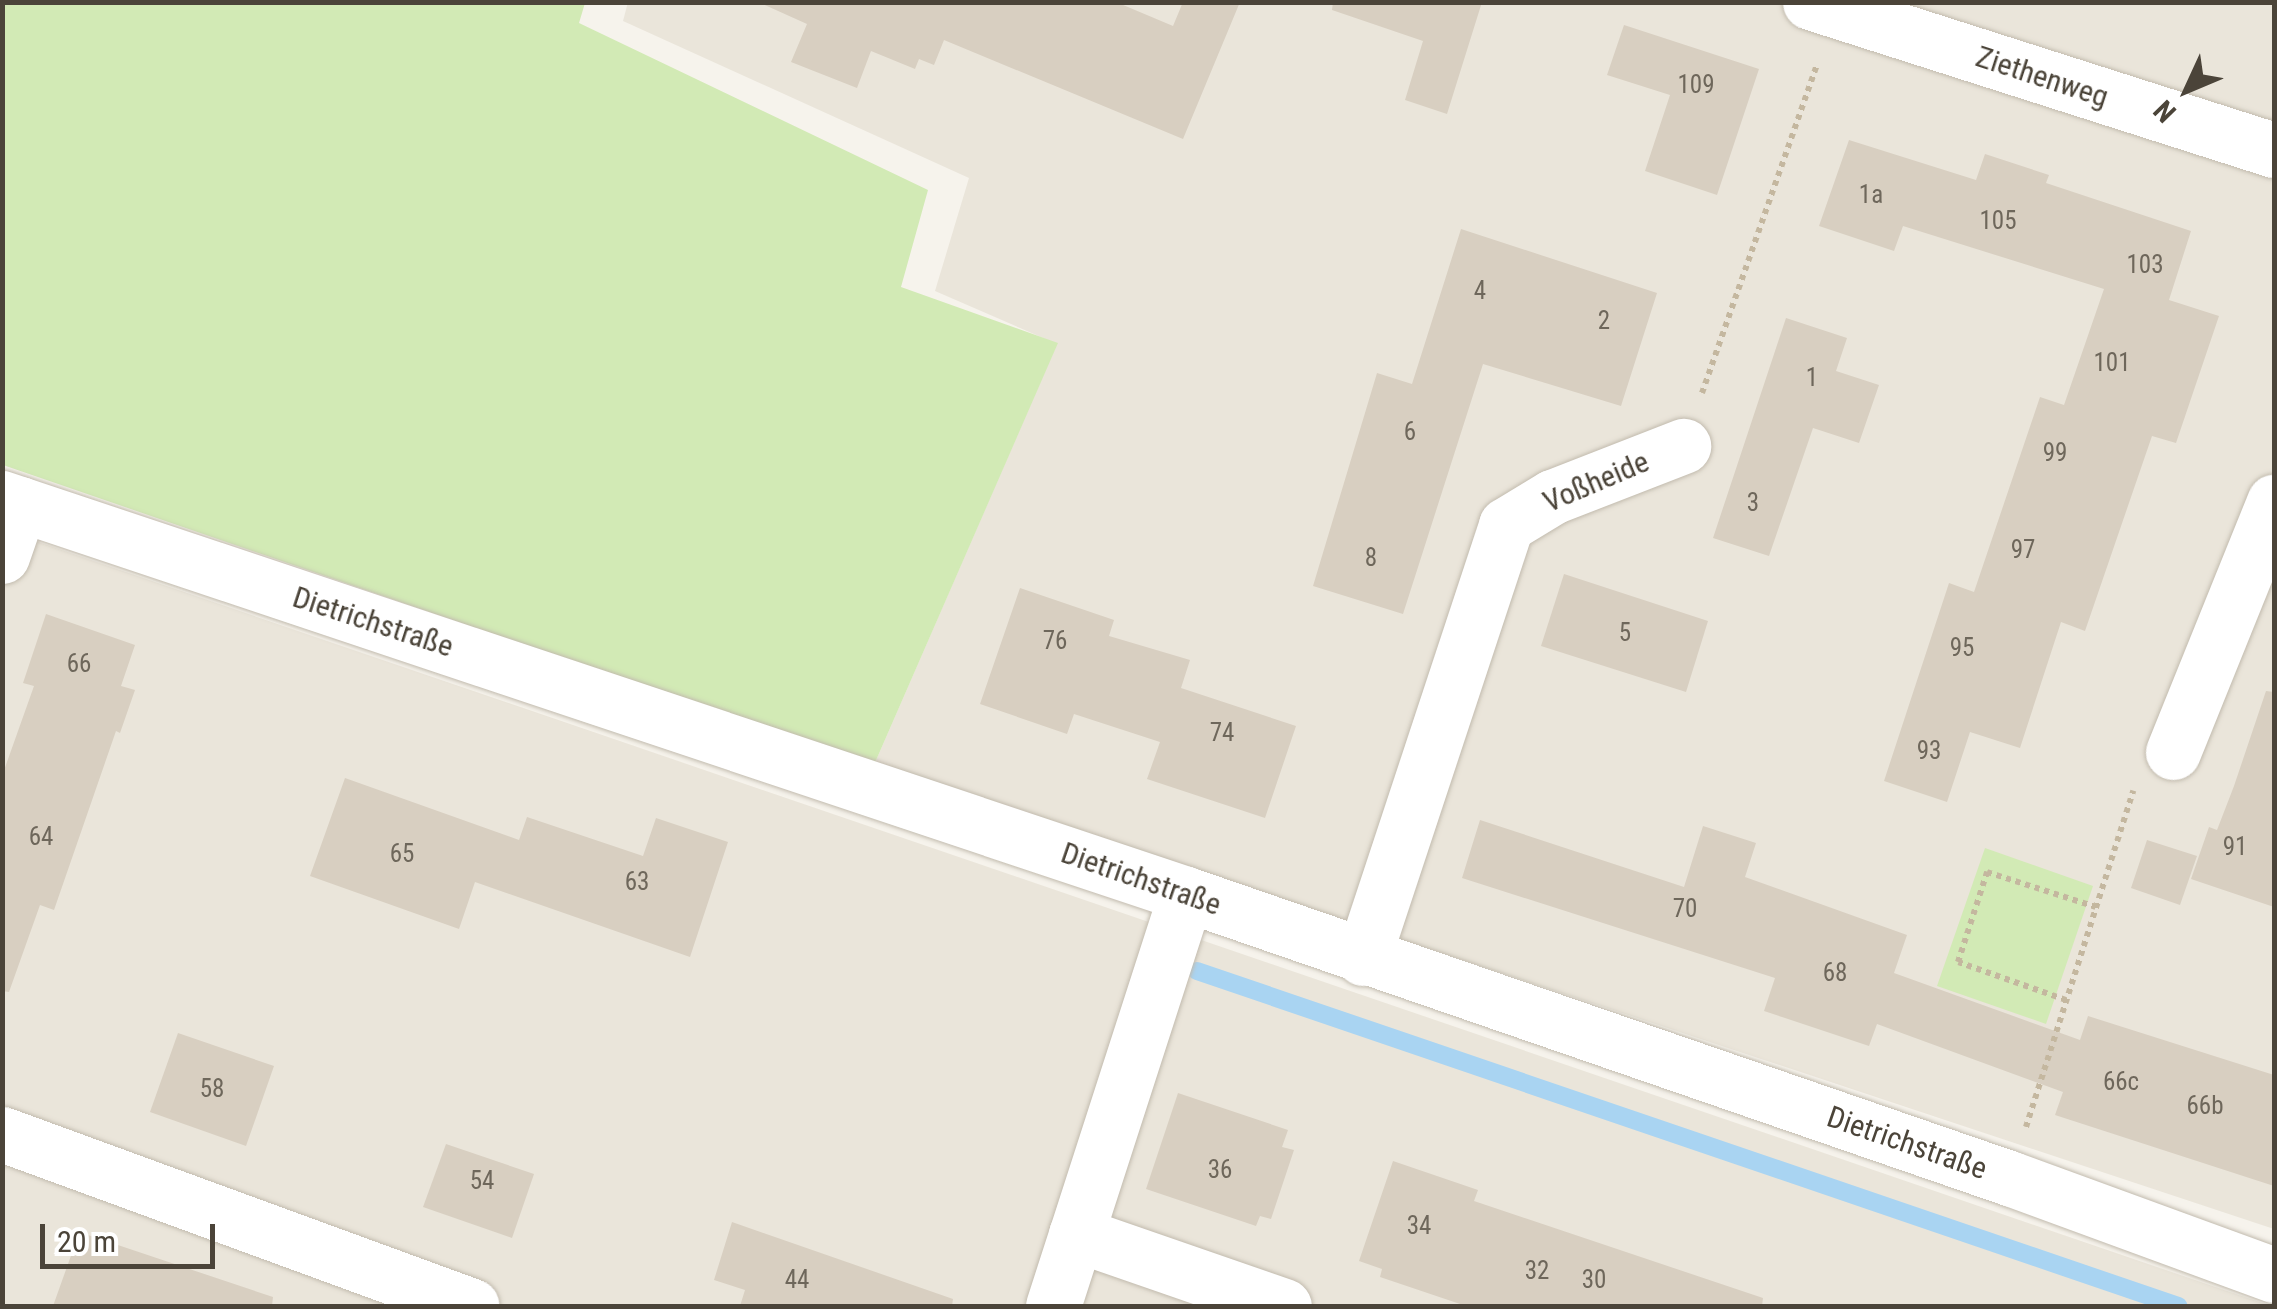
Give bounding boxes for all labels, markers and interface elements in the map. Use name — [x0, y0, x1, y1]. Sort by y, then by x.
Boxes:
street label: Ziethenweg — [1971, 39, 2113, 115]
north arrow — [2137, 40, 2237, 140]
house number: 109 — [1677, 70, 1715, 100]
text: N — [2147, 94, 2183, 129]
house number: 1a — [1859, 180, 1883, 210]
house number: 105 — [1979, 206, 2017, 236]
house number: 103 — [2126, 250, 2164, 280]
house number: 4 — [1474, 276, 1486, 306]
house number: 2 — [1598, 306, 1610, 336]
house number: 101 — [2093, 348, 2131, 378]
house number: 1 — [1806, 363, 1818, 393]
house number: 6 — [1404, 417, 1416, 447]
house number: 99 — [2043, 438, 2067, 468]
street label: Voßheide — [1538, 444, 1654, 520]
house number: 3 — [1747, 488, 1759, 518]
house number: 97 — [2011, 535, 2035, 565]
house number: 8 — [1365, 543, 1377, 573]
street label: Dietrichstraße — [288, 579, 458, 665]
house number: 5 — [1619, 618, 1631, 648]
house number: 76 — [1043, 626, 1067, 656]
house number: 95 — [1950, 633, 1974, 663]
house number: 66 — [67, 649, 91, 679]
house number: 74 — [1210, 718, 1234, 748]
house number: 93 — [1917, 736, 1941, 766]
house number: 64 — [29, 822, 53, 852]
house number: 91 — [2223, 832, 2247, 862]
street label: Dietrichstraße — [1056, 835, 1226, 923]
house number: 65 — [390, 839, 414, 869]
house number: 63 — [625, 867, 649, 897]
house number: 70 — [1673, 894, 1697, 924]
house number: 68 — [1823, 958, 1847, 988]
house number: 66c — [2103, 1067, 2139, 1097]
house number: 58 — [200, 1074, 224, 1104]
house number: 66b — [2186, 1091, 2224, 1121]
street label: Dietrichstraße — [1822, 1099, 1992, 1187]
house number: 36 — [1208, 1155, 1232, 1185]
house number: 54 — [470, 1166, 494, 1196]
scale bar — [45, 1204, 220, 1266]
house number: 34 — [1407, 1211, 1431, 1241]
text: 20 m — [57, 1224, 116, 1259]
house number: 32 — [1525, 1256, 1549, 1286]
house number: 44 — [785, 1265, 809, 1295]
house number: 30 — [1582, 1265, 1606, 1295]

